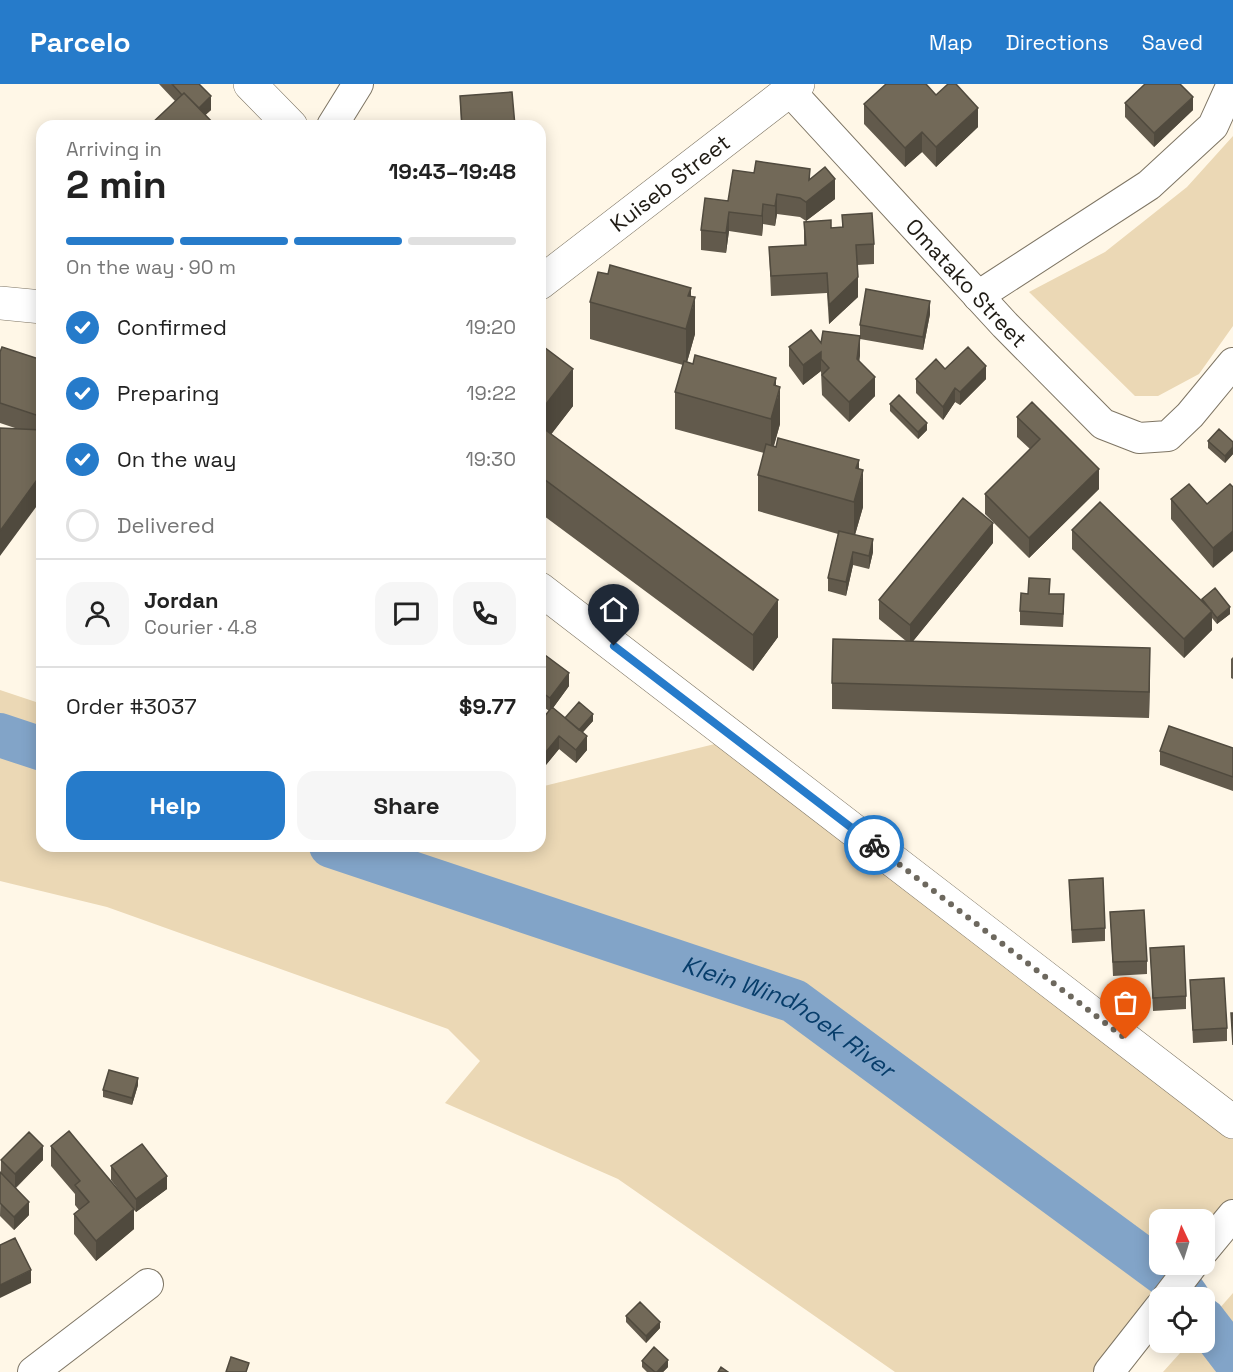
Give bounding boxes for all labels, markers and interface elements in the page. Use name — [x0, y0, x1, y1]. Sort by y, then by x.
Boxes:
text: Parcelo — [30, 24, 131, 60]
text: Map — [929, 29, 973, 56]
text: Directions — [1006, 29, 1109, 56]
text: Saved — [1142, 29, 1203, 56]
street label: Kuiseb Street — [604, 128, 735, 238]
text: Arriving in — [66, 136, 162, 162]
text: 19:43–19:48 — [388, 157, 516, 185]
text: 2 min — [66, 160, 167, 209]
street label: Omatako Street — [900, 212, 1033, 353]
text: On the way · 90 m — [66, 254, 236, 280]
icon: check — [66, 311, 99, 344]
text: Confirmed — [117, 313, 227, 341]
text: 19:20 — [465, 314, 516, 340]
icon: check — [66, 377, 99, 410]
text: Preparing — [117, 379, 219, 407]
text: 19:22 — [466, 380, 516, 406]
icon: check — [66, 443, 99, 476]
text: On the way — [117, 445, 236, 473]
text: 19:30 — [465, 446, 516, 472]
text: Delivered — [117, 511, 215, 539]
button: person — [66, 582, 129, 645]
button: chat — [375, 582, 438, 645]
button: phone — [453, 582, 516, 645]
pin — [588, 584, 639, 646]
text: Jordan — [144, 586, 219, 614]
icon: home — [597, 593, 630, 626]
text: Courier · 4.8 — [144, 614, 257, 640]
text: Order #3037 — [66, 692, 197, 720]
text: $9.77 — [459, 692, 516, 720]
button: Help — [66, 771, 285, 840]
button: Share — [297, 771, 516, 840]
courier — [844, 815, 904, 875]
icon: bike — [858, 829, 891, 862]
water label: Klein Windhoek River — [678, 949, 903, 1086]
pin — [1100, 977, 1151, 1039]
icon: bag — [1109, 986, 1142, 1019]
north arrow — [1149, 1209, 1215, 1275]
map controls — [1149, 1209, 1215, 1353]
button: locate — [1149, 1287, 1215, 1353]

